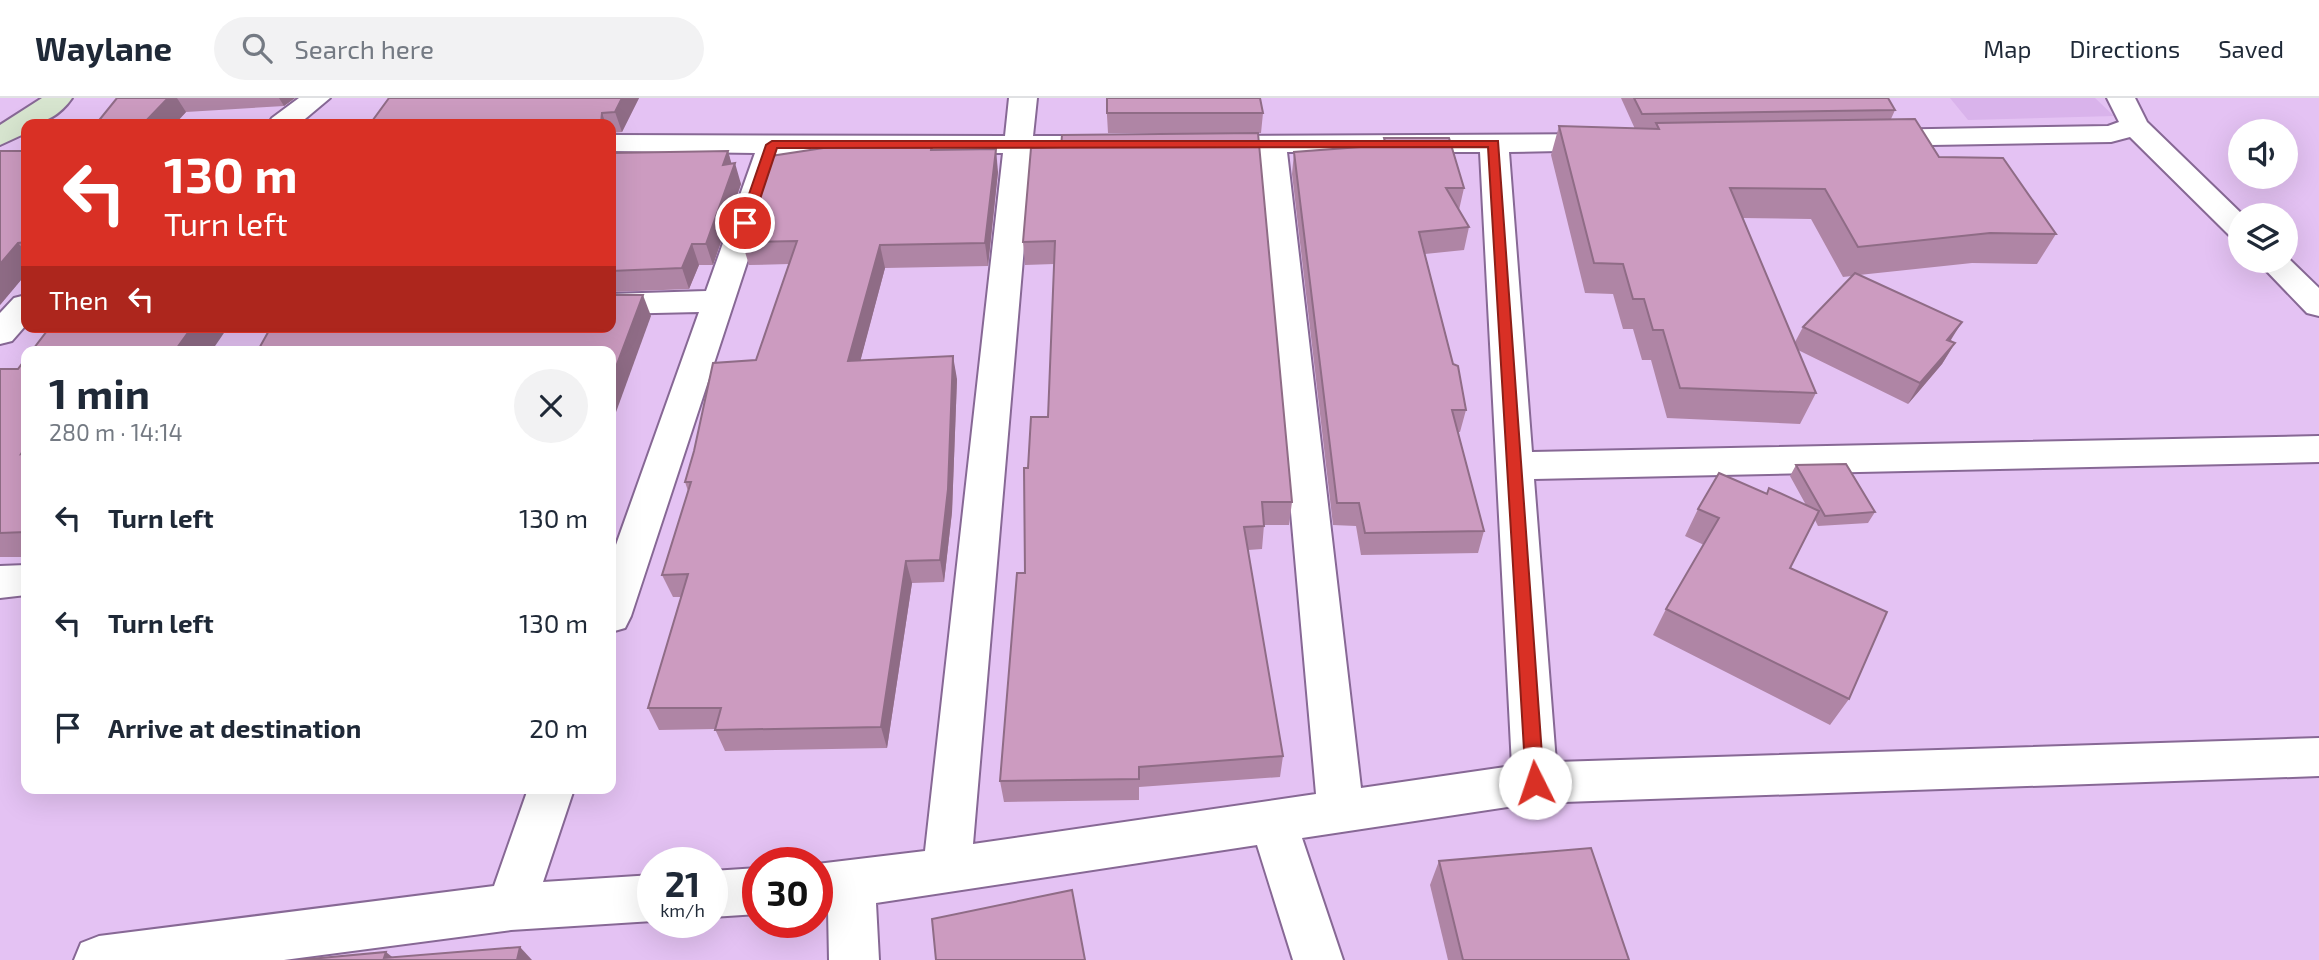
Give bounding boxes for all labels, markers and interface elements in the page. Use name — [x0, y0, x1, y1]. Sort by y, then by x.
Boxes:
search box — [214, 17, 704, 80]
text: Waylane — [35, 28, 172, 68]
icon: search — [238, 29, 276, 67]
text: Search here — [294, 33, 434, 64]
text: Map — [1983, 34, 2031, 63]
text: Directions — [2069, 34, 2180, 63]
text: Saved — [2218, 34, 2284, 63]
map controls — [2228, 119, 2298, 273]
button: sound — [2228, 119, 2298, 189]
text: 130 m — [164, 144, 298, 203]
icon: left — [49, 147, 140, 238]
pin — [715, 193, 775, 253]
button: layers — [2228, 203, 2298, 273]
text: Turn left — [164, 204, 288, 242]
icon: arrive — [726, 204, 764, 242]
icon: left — [122, 280, 160, 318]
text: Then — [49, 284, 108, 315]
text: 1 min — [49, 367, 150, 417]
button: close — [514, 369, 588, 443]
text: 280 m · 14:14 — [49, 418, 183, 446]
icon: left — [49, 499, 87, 537]
text: Turn left — [108, 502, 214, 533]
text: 130 m — [519, 502, 588, 533]
icon: left — [49, 604, 87, 642]
text: Turn left — [108, 607, 214, 638]
text: 130 m — [519, 607, 588, 638]
icon: arrive — [49, 709, 87, 747]
text: Arrive at destination — [108, 712, 361, 743]
text: 20 m — [529, 712, 588, 743]
position arrow — [1498, 746, 1572, 820]
speed limit sign: 30 — [742, 847, 833, 938]
text: 21 — [665, 862, 700, 904]
text: km/h — [660, 899, 705, 921]

